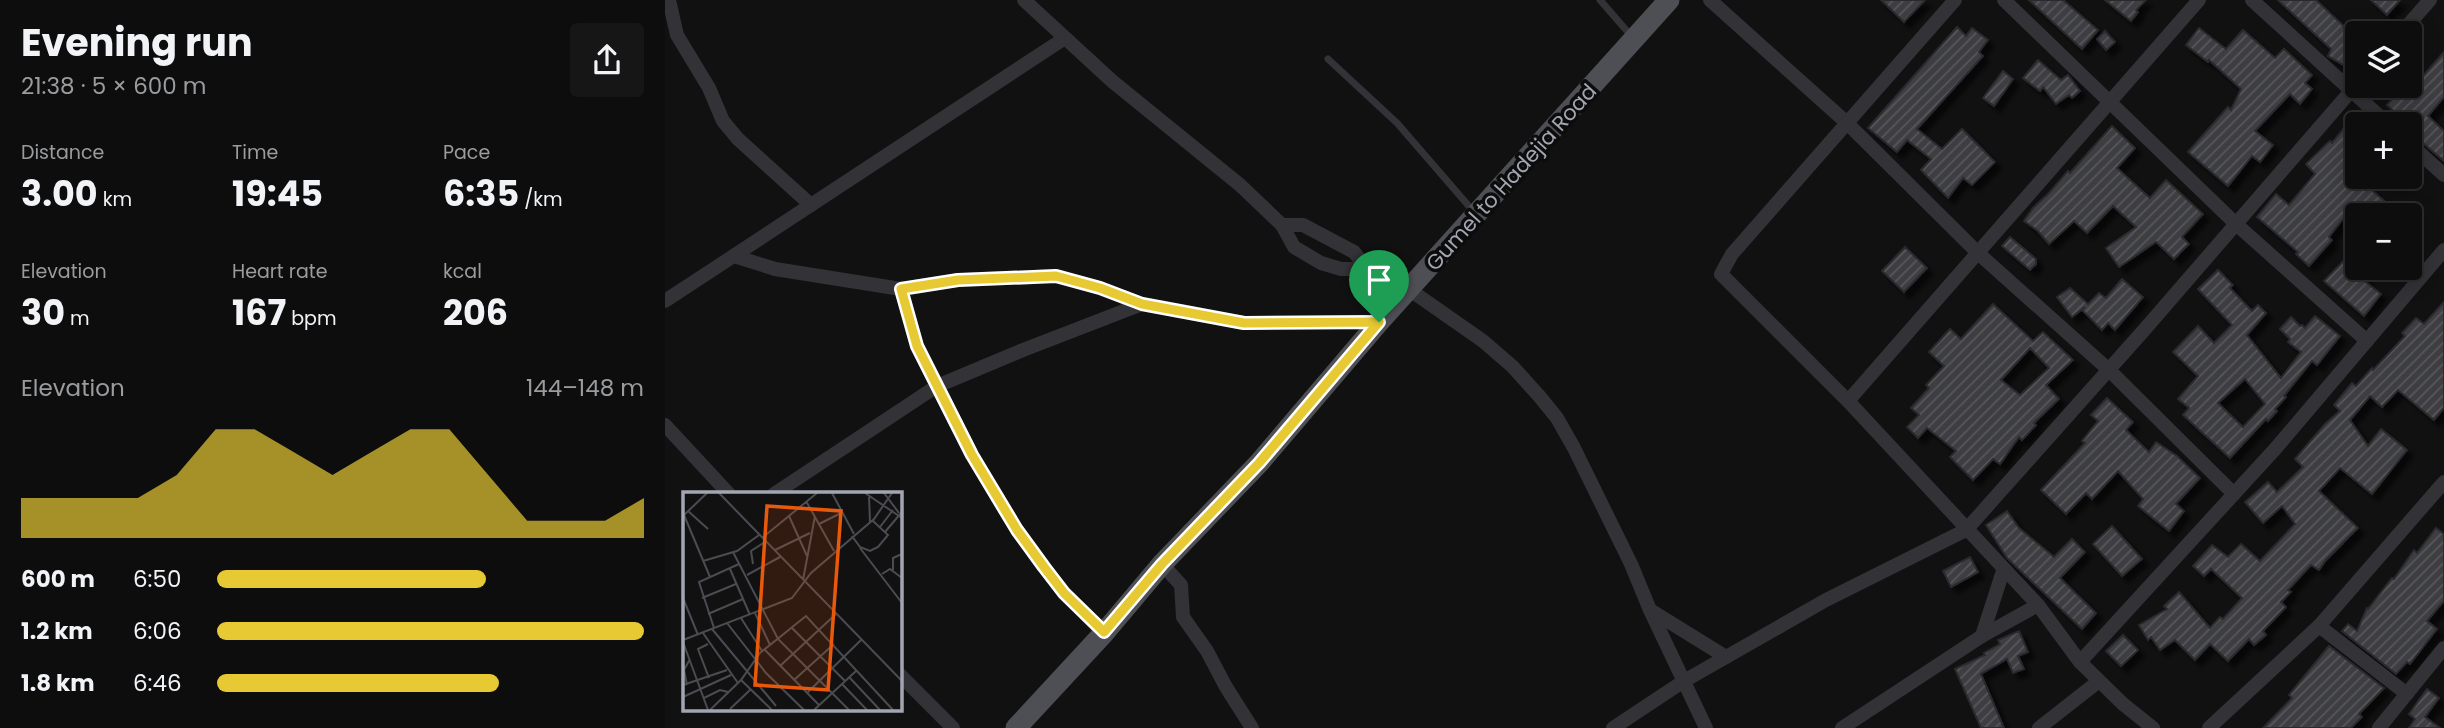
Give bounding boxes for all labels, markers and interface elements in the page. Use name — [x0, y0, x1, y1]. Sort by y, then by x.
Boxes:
text: Evening run — [21, 16, 253, 69]
map controls — [2345, 21, 2422, 280]
button: layers — [2345, 21, 2422, 98]
button: share — [570, 23, 644, 97]
text: 21:38 · 5 × 600 m — [21, 70, 207, 102]
street label: Gumel to Hadejia Road — [1419, 77, 1603, 277]
button: + — [2345, 112, 2422, 189]
text: Distance — [21, 139, 104, 166]
text: Time — [232, 139, 278, 166]
text: Pace — [443, 139, 490, 166]
text: 3.00 — [21, 169, 98, 218]
text: 19:45 — [232, 169, 323, 218]
text: 6:35 — [443, 169, 519, 218]
text: km — [98, 186, 132, 213]
text: /km — [519, 186, 563, 213]
button: − — [2345, 203, 2422, 280]
pin — [1349, 250, 1409, 322]
text: Elevation — [21, 258, 107, 285]
text: Heart rate — [232, 258, 327, 285]
text: kcal — [443, 258, 482, 285]
icon: arrive — [1360, 261, 1398, 299]
text: 30 — [21, 288, 65, 337]
text: 167 — [232, 288, 286, 337]
text: 206 — [443, 288, 508, 337]
text: m — [65, 305, 90, 332]
text: bpm — [286, 305, 337, 332]
text: Elevation — [21, 372, 125, 404]
text: 144–148 m — [526, 372, 644, 404]
inset map — [683, 492, 901, 710]
text: 600 m — [21, 563, 95, 595]
text: 6:50 — [133, 563, 181, 595]
text: 1.2 km — [21, 615, 93, 647]
text: 6:06 — [133, 615, 182, 647]
text: 1.8 km — [21, 667, 95, 699]
text: 6:46 — [133, 667, 182, 699]

